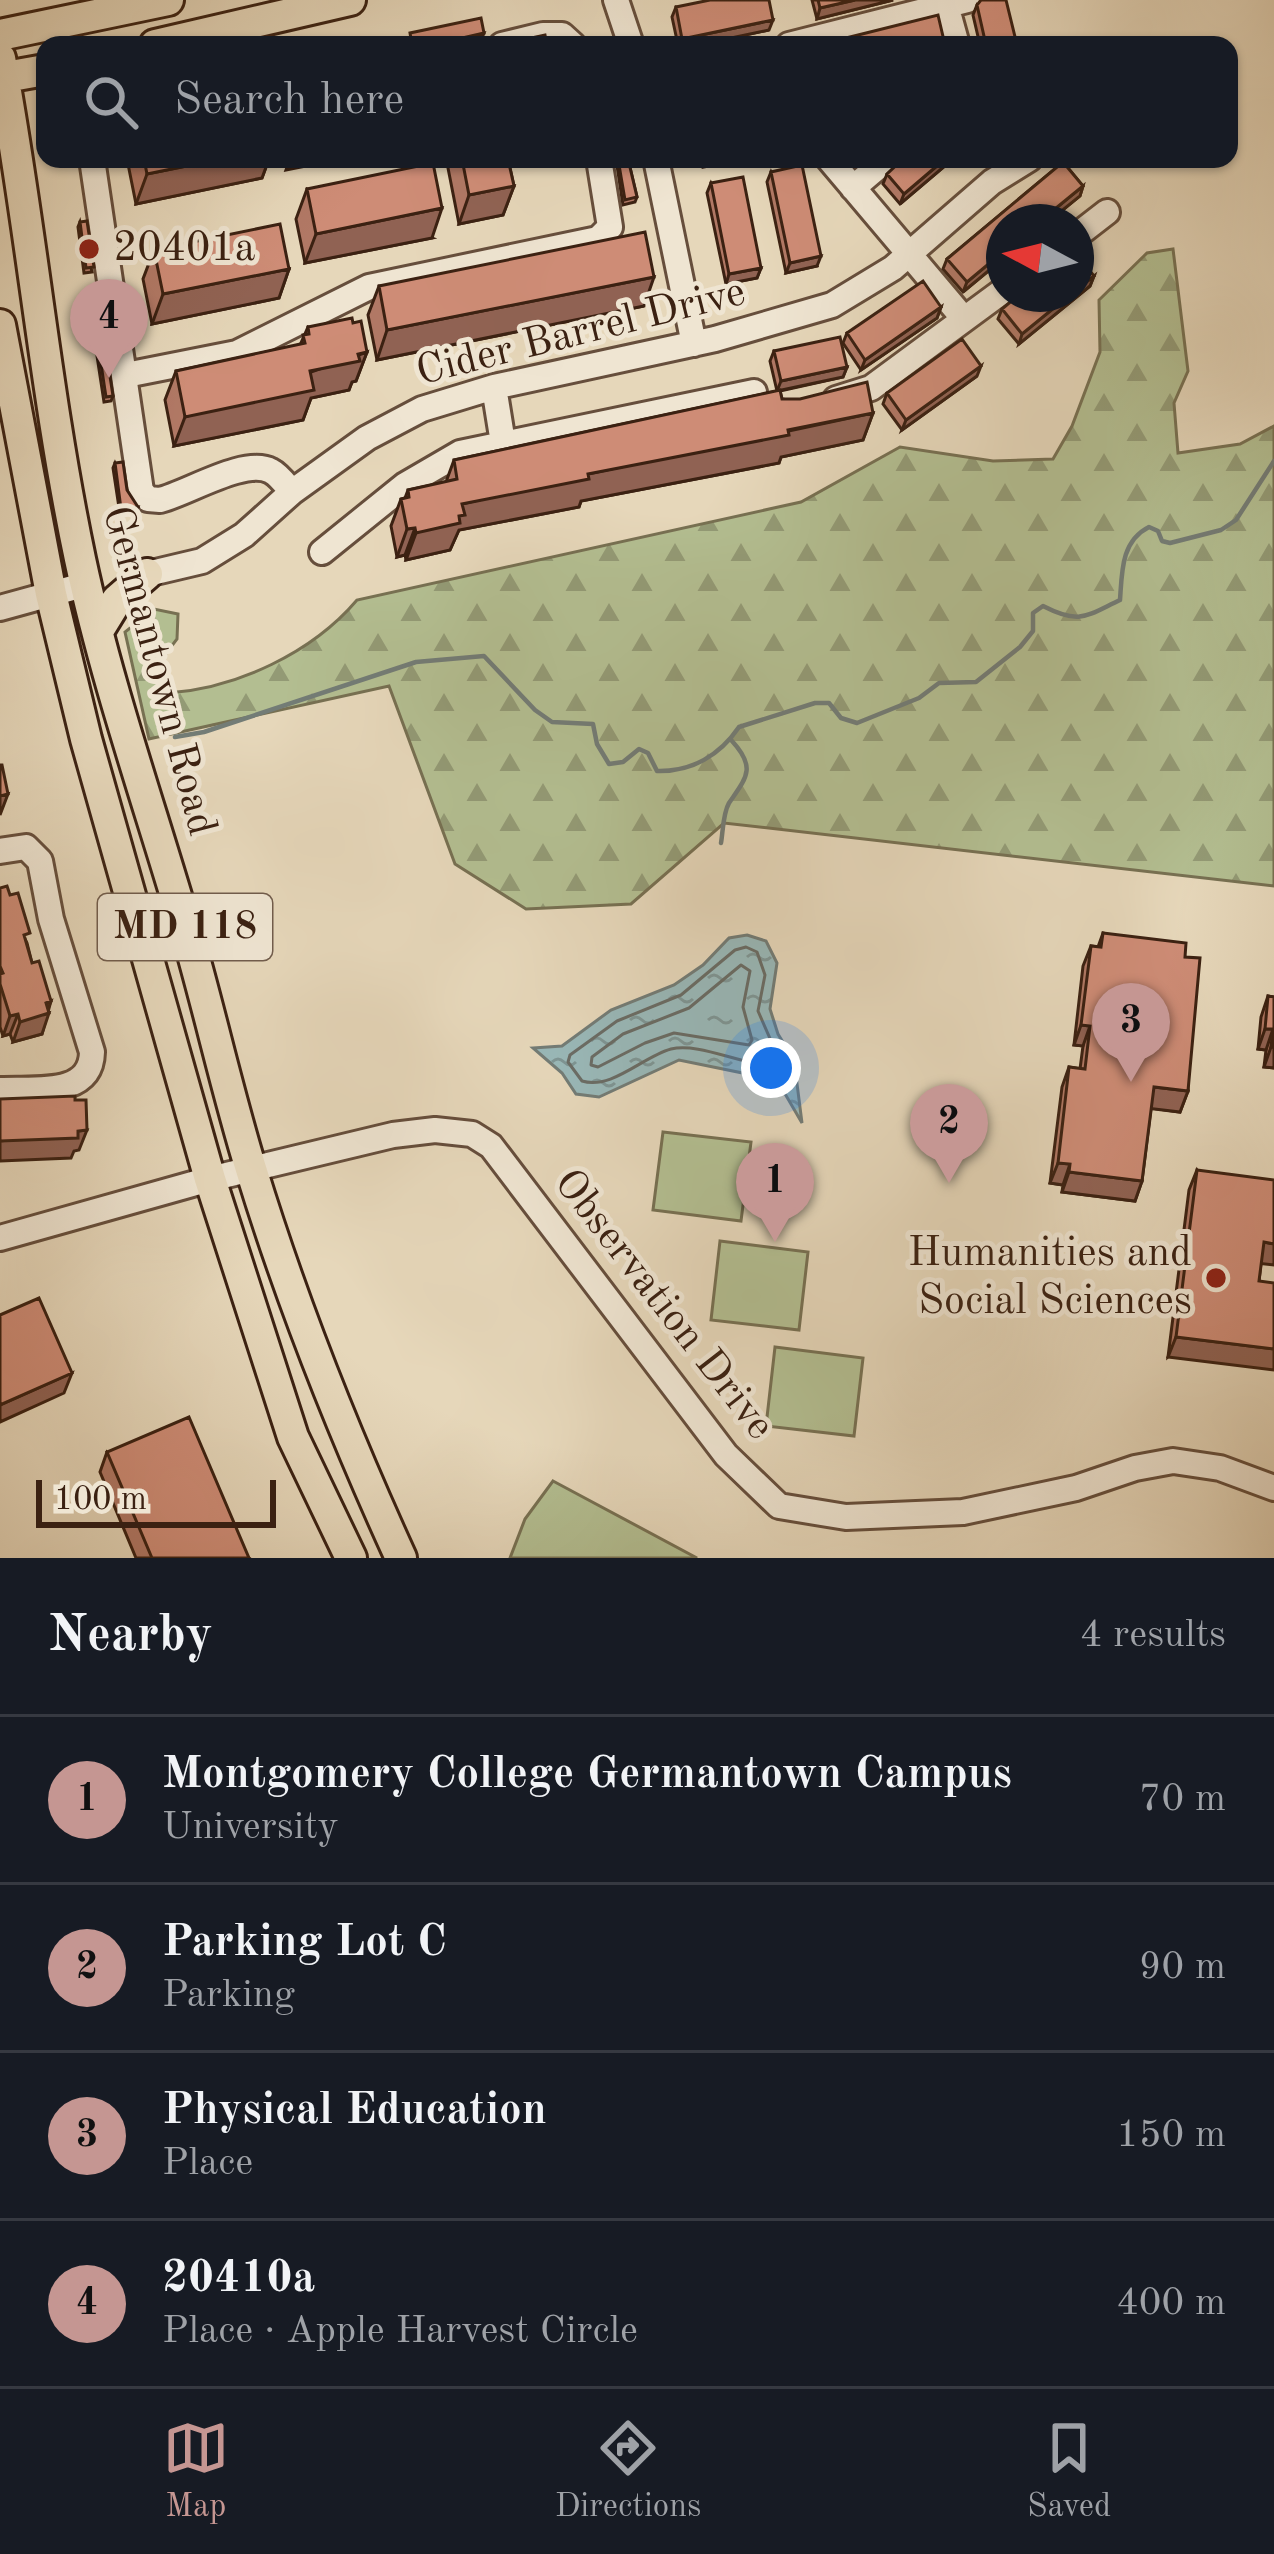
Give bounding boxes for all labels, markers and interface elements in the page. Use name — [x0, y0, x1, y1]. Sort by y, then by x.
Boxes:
search box — [36, 36, 1238, 168]
icon: search — [78, 69, 144, 135]
text: Search here — [174, 79, 404, 124]
north arrow — [986, 204, 1094, 312]
place label: 20401a — [113, 228, 256, 270]
marker: 20401a — [76, 236, 102, 262]
street label: Cider Barrel Drive — [412, 272, 750, 394]
pin: 4 — [70, 279, 148, 378]
street label: Germantown Road — [94, 502, 222, 840]
road number: MD 118 — [98, 894, 272, 960]
pin: 3 — [1092, 983, 1170, 1082]
your location — [741, 1038, 801, 1098]
pin: 2 — [910, 1084, 988, 1183]
pin: 1 — [736, 1143, 814, 1242]
street label: Observation Drive — [545, 1162, 781, 1448]
place label: Humanities and Social Sciences — [908, 1233, 1192, 1323]
marker: Humanities and Social Sciences — [1203, 1265, 1229, 1291]
scale bar — [36, 1474, 276, 1527]
text: 100 m — [54, 1484, 147, 1517]
text: Nearby — [48, 1611, 213, 1662]
text: 4 results — [1080, 1616, 1226, 1655]
text: Montgomery College Germantown Campus — [162, 1753, 1012, 1798]
text: 1 — [76, 1780, 98, 1819]
text: 70 m — [1139, 1780, 1226, 1819]
text: University — [162, 1808, 339, 1847]
text: Parking Lot C — [162, 1921, 447, 1966]
text: 2 — [76, 1948, 98, 1987]
text: 90 m — [1139, 1948, 1226, 1987]
text: Parking — [162, 1976, 295, 2015]
text: Physical Education — [162, 2089, 547, 2134]
text: 3 — [76, 2116, 98, 2155]
text: 150 m — [1116, 2116, 1226, 2155]
text: Place — [162, 2144, 253, 2183]
text: 20410a — [162, 2257, 315, 2302]
text: 4 — [76, 2284, 98, 2323]
text: 400 m — [1116, 2284, 1226, 2323]
text: Place · Apple Harvest Circle — [162, 2312, 638, 2351]
tab: Map — [163, 2415, 229, 2528]
tab: Directions — [555, 2415, 701, 2528]
tab: Saved — [1027, 2415, 1111, 2528]

